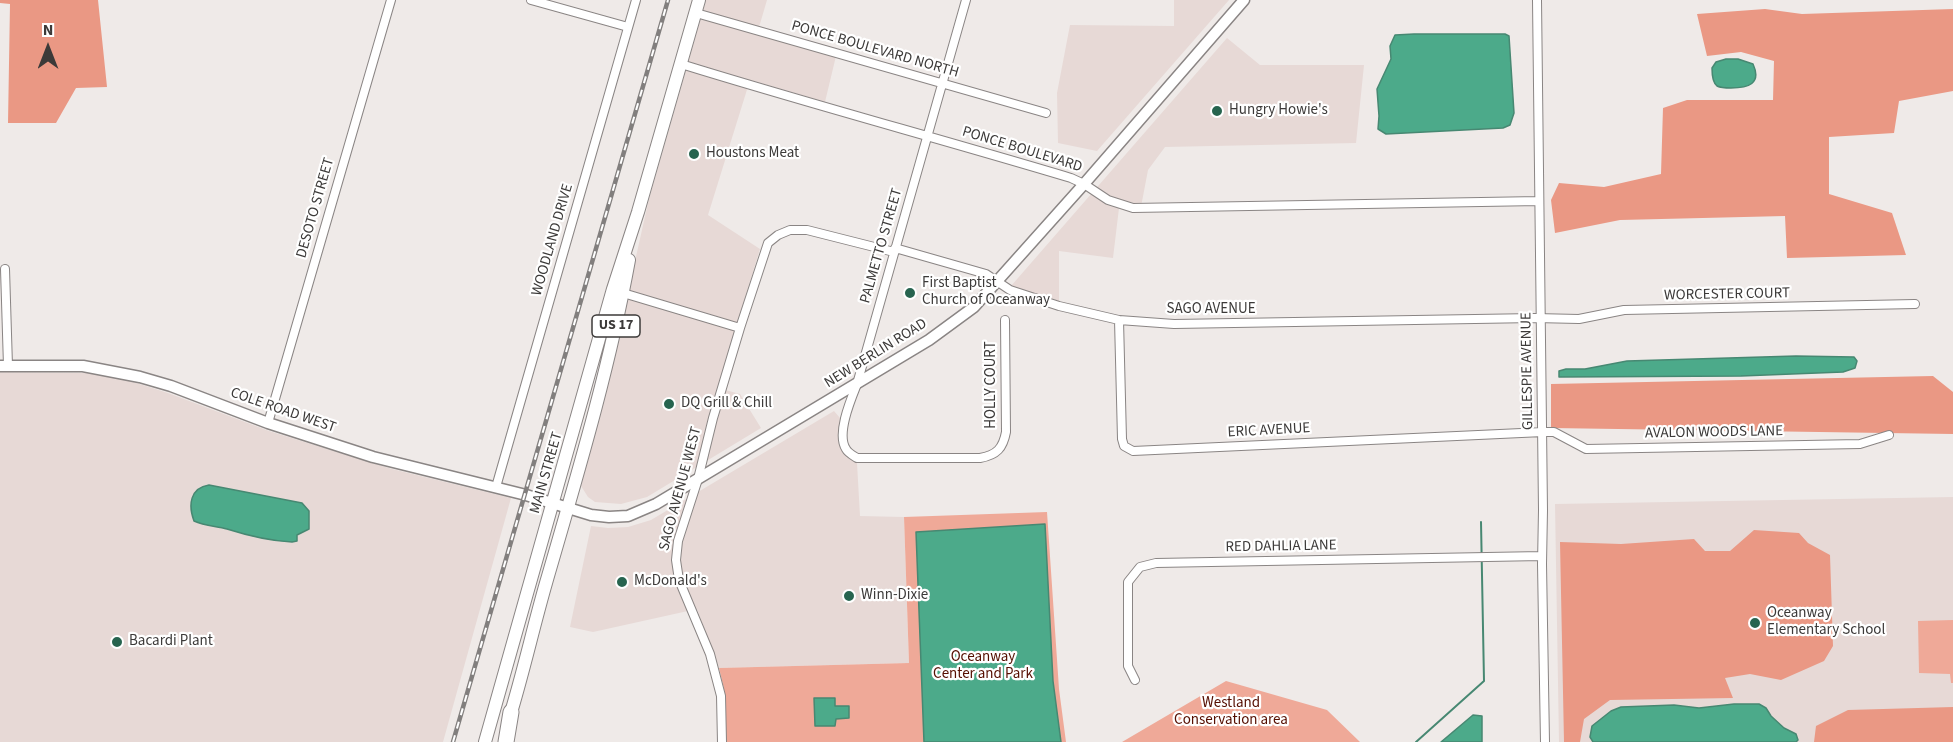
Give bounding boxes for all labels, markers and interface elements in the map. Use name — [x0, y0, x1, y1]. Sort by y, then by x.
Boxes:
street label: PONCE BOULEVARD NORTH — [789, 17, 961, 83]
north arrow — [18, 18, 78, 78]
text: N — [43, 19, 53, 41]
place label: Hungry Howie's — [1229, 102, 1328, 120]
marker: Hungry Howie's — [1210, 104, 1224, 118]
street label: PONCE BOULEVARD — [960, 123, 1084, 177]
place label: Houstons Meat — [706, 145, 799, 163]
marker: Houstons Meat — [687, 147, 701, 161]
street label: DESOTO STREET — [293, 156, 339, 260]
street label: WOODLAND DRIVE — [528, 182, 578, 298]
street label: PALMETTO STREET — [857, 186, 907, 306]
place label: First Baptist Church of Oceanway — [922, 275, 1050, 310]
street label: WORCESTER COURT — [1664, 285, 1790, 305]
marker: First Baptist Church of Oceanway — [903, 286, 917, 300]
street label: SAGO AVENUE — [1166, 301, 1256, 319]
street label: GILLESPIE AVENUE — [1518, 312, 1538, 430]
road number: US 17 — [592, 315, 640, 337]
street label: NEW BERLIN ROAD — [821, 315, 931, 393]
street label: HOLLY COURT — [983, 341, 1001, 429]
street label: COLE ROAD WEST — [228, 385, 338, 437]
place label: DQ Grill & Chill — [681, 395, 772, 413]
marker: DQ Grill & Chill — [662, 397, 676, 411]
street label: ERIC AVENUE — [1227, 420, 1311, 442]
street label: AVALON WOODS LANE — [1645, 423, 1783, 443]
street label: SAGO AVENUE WEST — [656, 425, 706, 553]
street label: MAIN STREET — [527, 430, 567, 516]
street label: RED DAHLIA LANE — [1225, 537, 1337, 557]
place label: McDonald's — [634, 573, 707, 591]
marker: McDonald's — [615, 575, 629, 589]
place label: Winn-Dixie — [861, 587, 928, 605]
marker: Winn-Dixie — [842, 589, 856, 603]
place label: Oceanway Elementary School — [1767, 605, 1885, 640]
marker: Oceanway Elementary School — [1748, 616, 1762, 630]
place label: Bacardi Plant — [129, 633, 213, 651]
marker: Bacardi Plant — [110, 635, 124, 649]
park label: Oceanway Center and Park — [933, 649, 1033, 684]
park label: Westland Conservation area — [1174, 695, 1288, 730]

